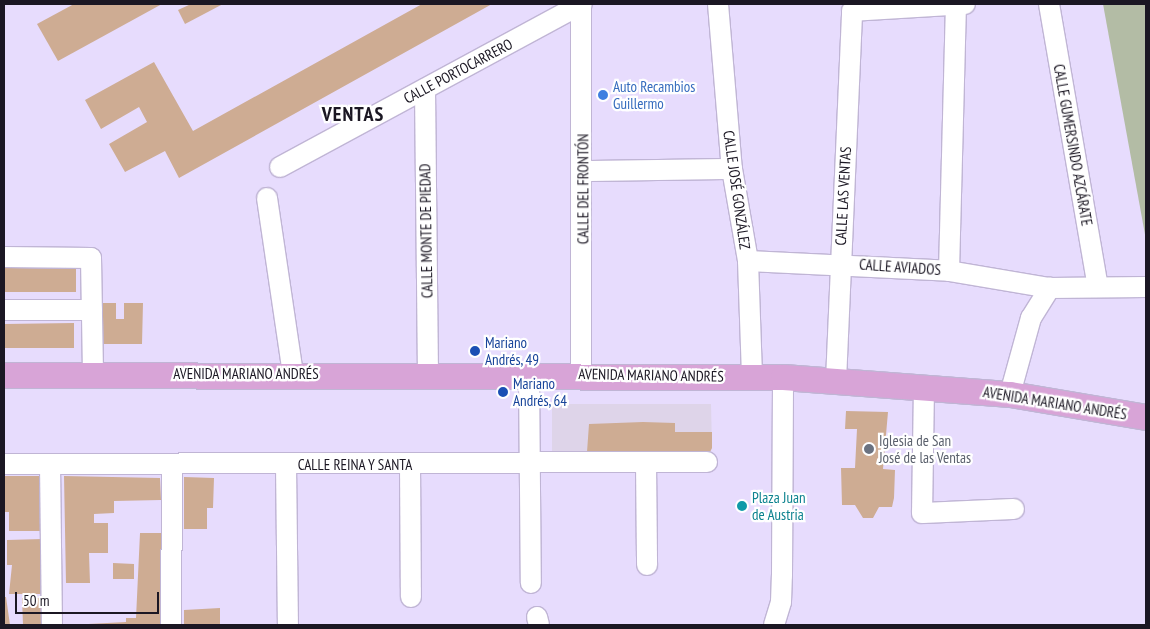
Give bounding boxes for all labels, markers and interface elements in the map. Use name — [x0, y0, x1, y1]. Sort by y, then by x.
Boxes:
street label: CALLE PORTOCARRERO — [400, 35, 516, 107]
street label: CALLE GUMERSINDO AZCÁRATE — [1050, 62, 1096, 228]
place label: Auto Recambios Guillermo — [613, 77, 695, 112]
marker: Auto Recambios Guillermo — [597, 89, 609, 101]
district label: VENTAS — [321, 102, 385, 126]
street label: CALLE JOSÉ GONZÁLEZ — [720, 129, 754, 251]
street label: CALLE DEL FRONTÓN — [574, 133, 592, 245]
street label: CALLE LAS VENTAS — [831, 146, 855, 246]
street label: CALLE MONTE DE PIEDAD — [416, 164, 436, 298]
street label: CALLE AVIADOS — [858, 255, 942, 279]
place label: Mariano Andrés, 49 — [485, 333, 540, 368]
marker: Mariano Andrés, 49 — [469, 345, 481, 357]
street label: AVENIDA MARIANO ANDRÉS — [173, 365, 319, 383]
street label: AVENIDA MARIANO ANDRÉS — [578, 365, 724, 385]
place label: Mariano Andrés, 64 — [513, 374, 568, 409]
street label: AVENIDA MARIANO ANDRÉS — [981, 383, 1129, 423]
marker: Mariano Andrés, 64 — [497, 386, 509, 398]
place label: Iglesia de San José de las Ventas — [879, 431, 971, 466]
marker: Iglesia de San José de las Ventas — [863, 443, 875, 455]
street label: CALLE REINA Y SANTA — [297, 456, 413, 474]
place label: Plaza Juan de Austria — [752, 488, 806, 523]
marker: Plaza Juan de Austria — [736, 500, 748, 512]
scale bar — [18, 582, 161, 614]
text: 50 m — [23, 591, 49, 610]

